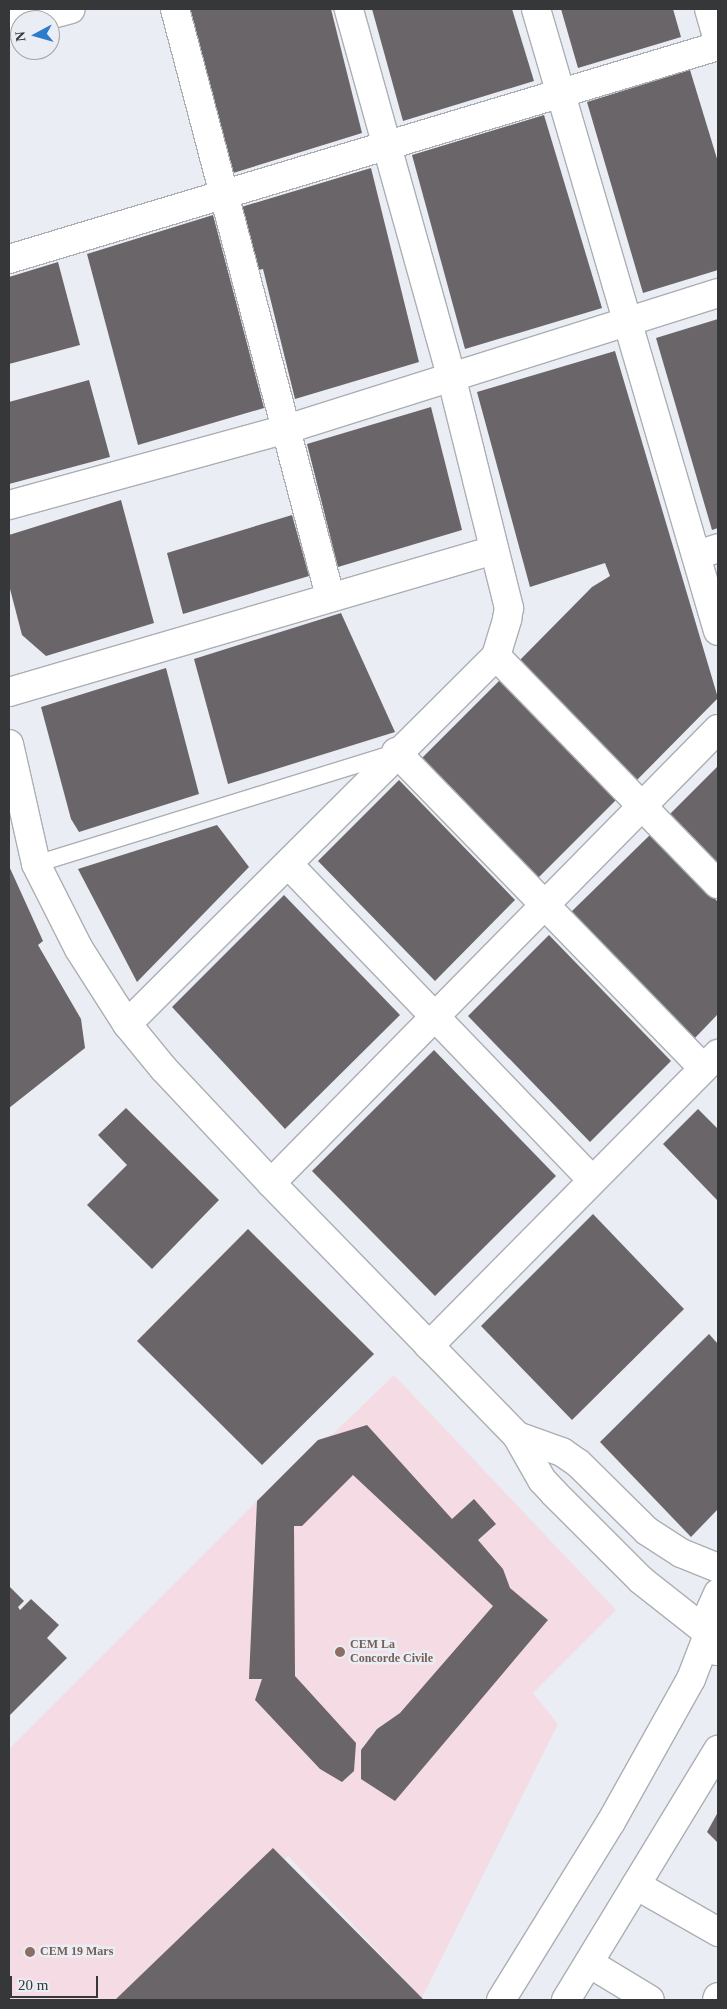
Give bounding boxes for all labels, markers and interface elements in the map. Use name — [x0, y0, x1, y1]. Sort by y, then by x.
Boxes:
north arrow — [10, 10, 60, 60]
text: N — [13, 31, 29, 42]
place label: CEM La Concorde Civile — [350, 1638, 429, 1666]
marker: CEM La Concorde Civile — [334, 1646, 346, 1658]
place label: CEM 19 Mars — [40, 1945, 108, 1959]
marker: CEM 19 Mars — [24, 1946, 36, 1958]
scale bar — [12, 1966, 100, 1998]
text: 20 m — [18, 1977, 48, 1993]

